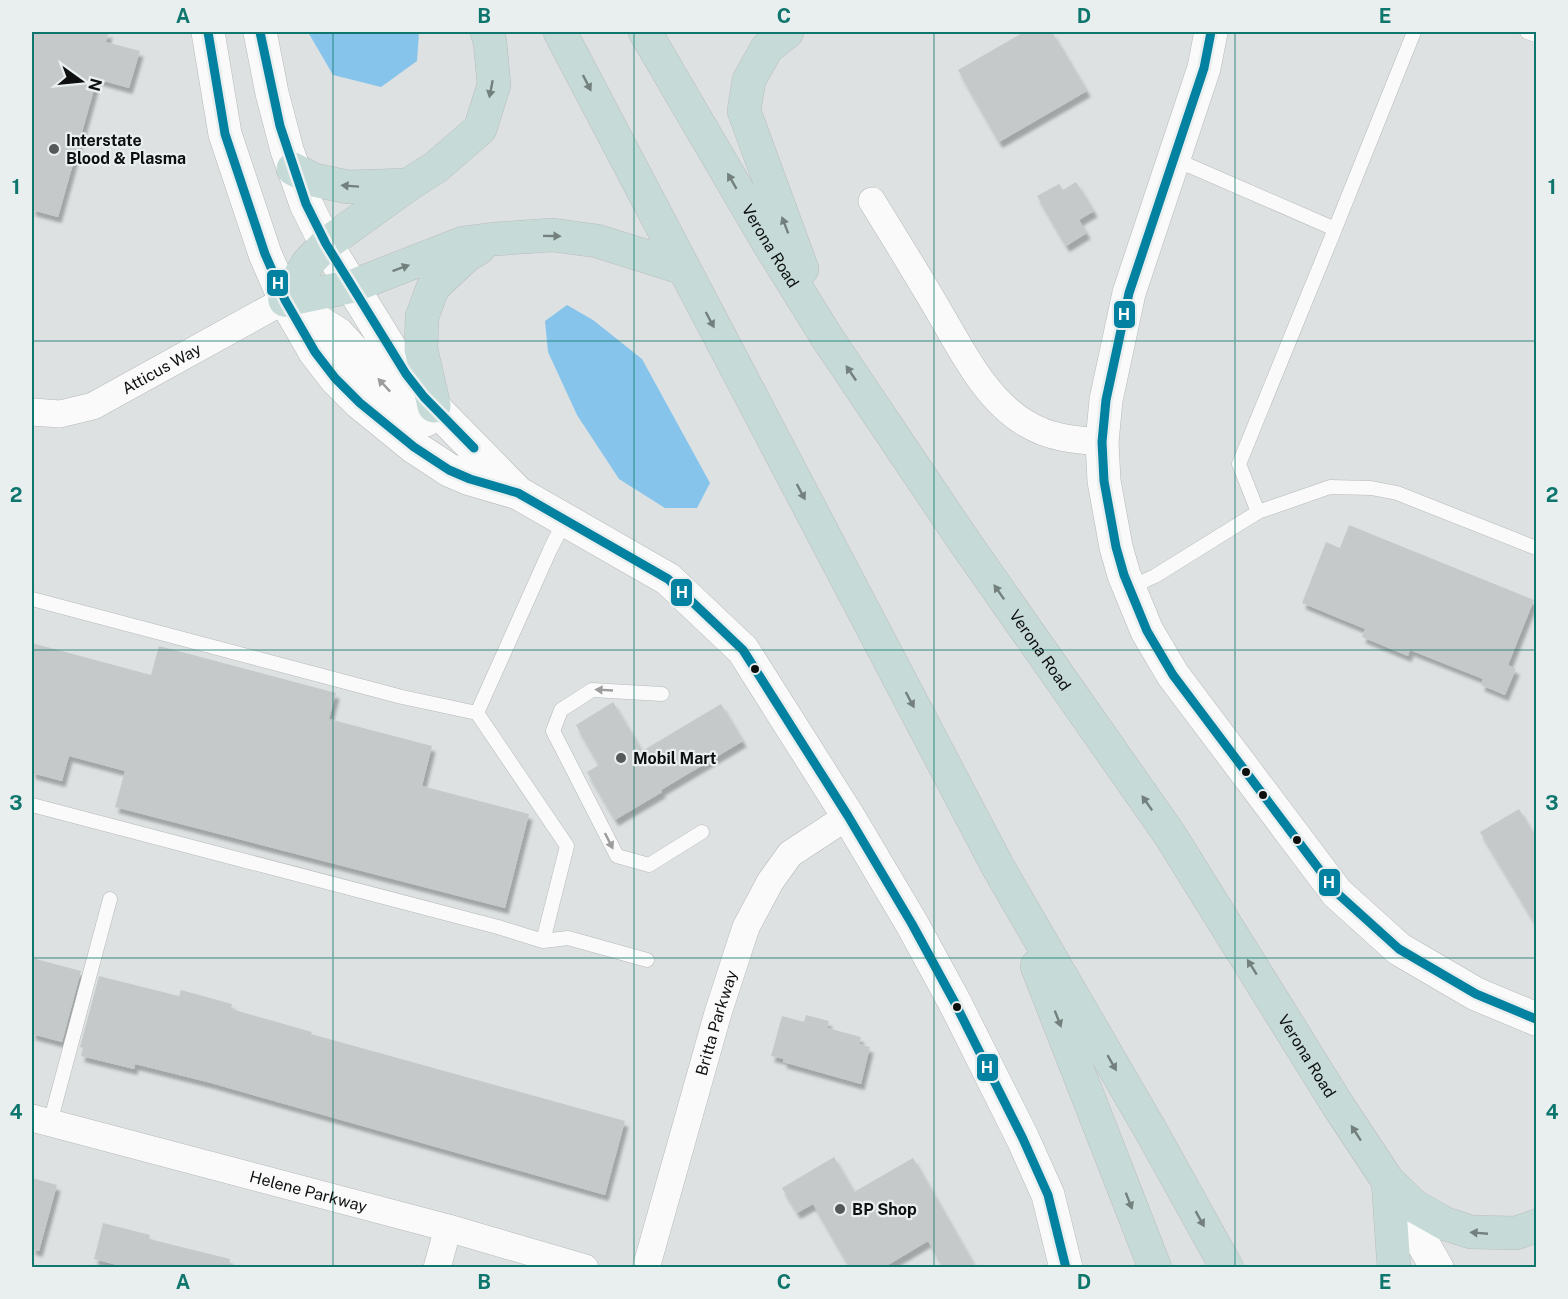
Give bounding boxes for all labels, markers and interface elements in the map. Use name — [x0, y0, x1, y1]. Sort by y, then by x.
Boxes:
text: A — [176, 4, 190, 28]
text: B — [477, 4, 491, 28]
text: C — [777, 4, 791, 28]
text: D — [1077, 4, 1091, 28]
text: E — [1379, 4, 1391, 28]
north arrow — [51, 51, 111, 111]
one-way arrow — [582, 75, 592, 92]
text: N — [84, 76, 106, 93]
one-way arrow — [486, 80, 495, 99]
place label: Interstate Blood & Plasma — [66, 131, 186, 168]
marker: Interstate Blood & Plasma — [47, 142, 61, 156]
one-way arrow — [727, 172, 737, 189]
text: 1 — [12, 175, 20, 199]
text: 1 — [1548, 175, 1556, 199]
one-way arrow — [340, 181, 359, 191]
street label: Verona Road — [738, 201, 803, 291]
one-way arrow — [780, 216, 790, 234]
one-way arrow — [542, 231, 561, 241]
one-way arrow — [393, 263, 411, 273]
line badge: H — [266, 269, 289, 297]
text: H — [272, 274, 284, 293]
line badge: H — [1113, 300, 1136, 329]
text: H — [1118, 305, 1130, 324]
one-way arrow — [705, 312, 715, 329]
street label: Atticus Way — [118, 339, 204, 398]
one-way arrow — [845, 366, 857, 382]
one-way arrow — [378, 378, 391, 393]
text: 2 — [10, 483, 22, 507]
text: 2 — [1546, 483, 1558, 507]
one-way arrow — [796, 484, 806, 501]
line badge: H — [670, 578, 693, 607]
text: H — [676, 583, 688, 602]
one-way arrow — [993, 584, 1005, 600]
street label: Verona Road — [1006, 606, 1075, 694]
unlabelled marker — [749, 663, 761, 675]
one-way arrow — [594, 686, 613, 695]
one-way arrow — [905, 691, 915, 708]
place label: Mobil Mart — [633, 749, 717, 768]
marker: Mobil Mart — [614, 751, 628, 765]
unlabelled marker — [1240, 766, 1252, 778]
unlabelled marker — [1257, 789, 1269, 801]
text: 3 — [9, 791, 23, 815]
text: 3 — [1545, 791, 1559, 815]
one-way arrow — [1142, 795, 1153, 811]
one-way arrow — [605, 833, 614, 850]
unlabelled marker — [1291, 834, 1303, 846]
line badge: H — [1318, 868, 1341, 897]
text: H — [1323, 873, 1335, 892]
one-way arrow — [1247, 959, 1258, 975]
street label: Britta Parkway — [691, 967, 741, 1078]
unlabelled marker — [951, 1001, 963, 1013]
one-way arrow — [1053, 1010, 1063, 1028]
street label: Verona Road — [1274, 1011, 1340, 1101]
line badge: H — [976, 1053, 999, 1082]
one-way arrow — [1106, 1055, 1117, 1071]
text: H — [981, 1058, 993, 1077]
text: 4 — [9, 1100, 23, 1124]
text: 4 — [1545, 1100, 1559, 1124]
one-way arrow — [1350, 1124, 1361, 1141]
street label: Helene Parkway — [248, 1167, 370, 1216]
one-way arrow — [1125, 1192, 1134, 1210]
place label: BP Shop — [852, 1200, 917, 1219]
marker: BP Shop — [833, 1202, 847, 1216]
one-way arrow — [1195, 1211, 1205, 1228]
one-way arrow — [1470, 1228, 1489, 1238]
text: A — [176, 1270, 190, 1294]
text: B — [477, 1270, 491, 1294]
text: C — [777, 1270, 791, 1294]
text: D — [1077, 1270, 1091, 1294]
text: E — [1379, 1270, 1391, 1294]

